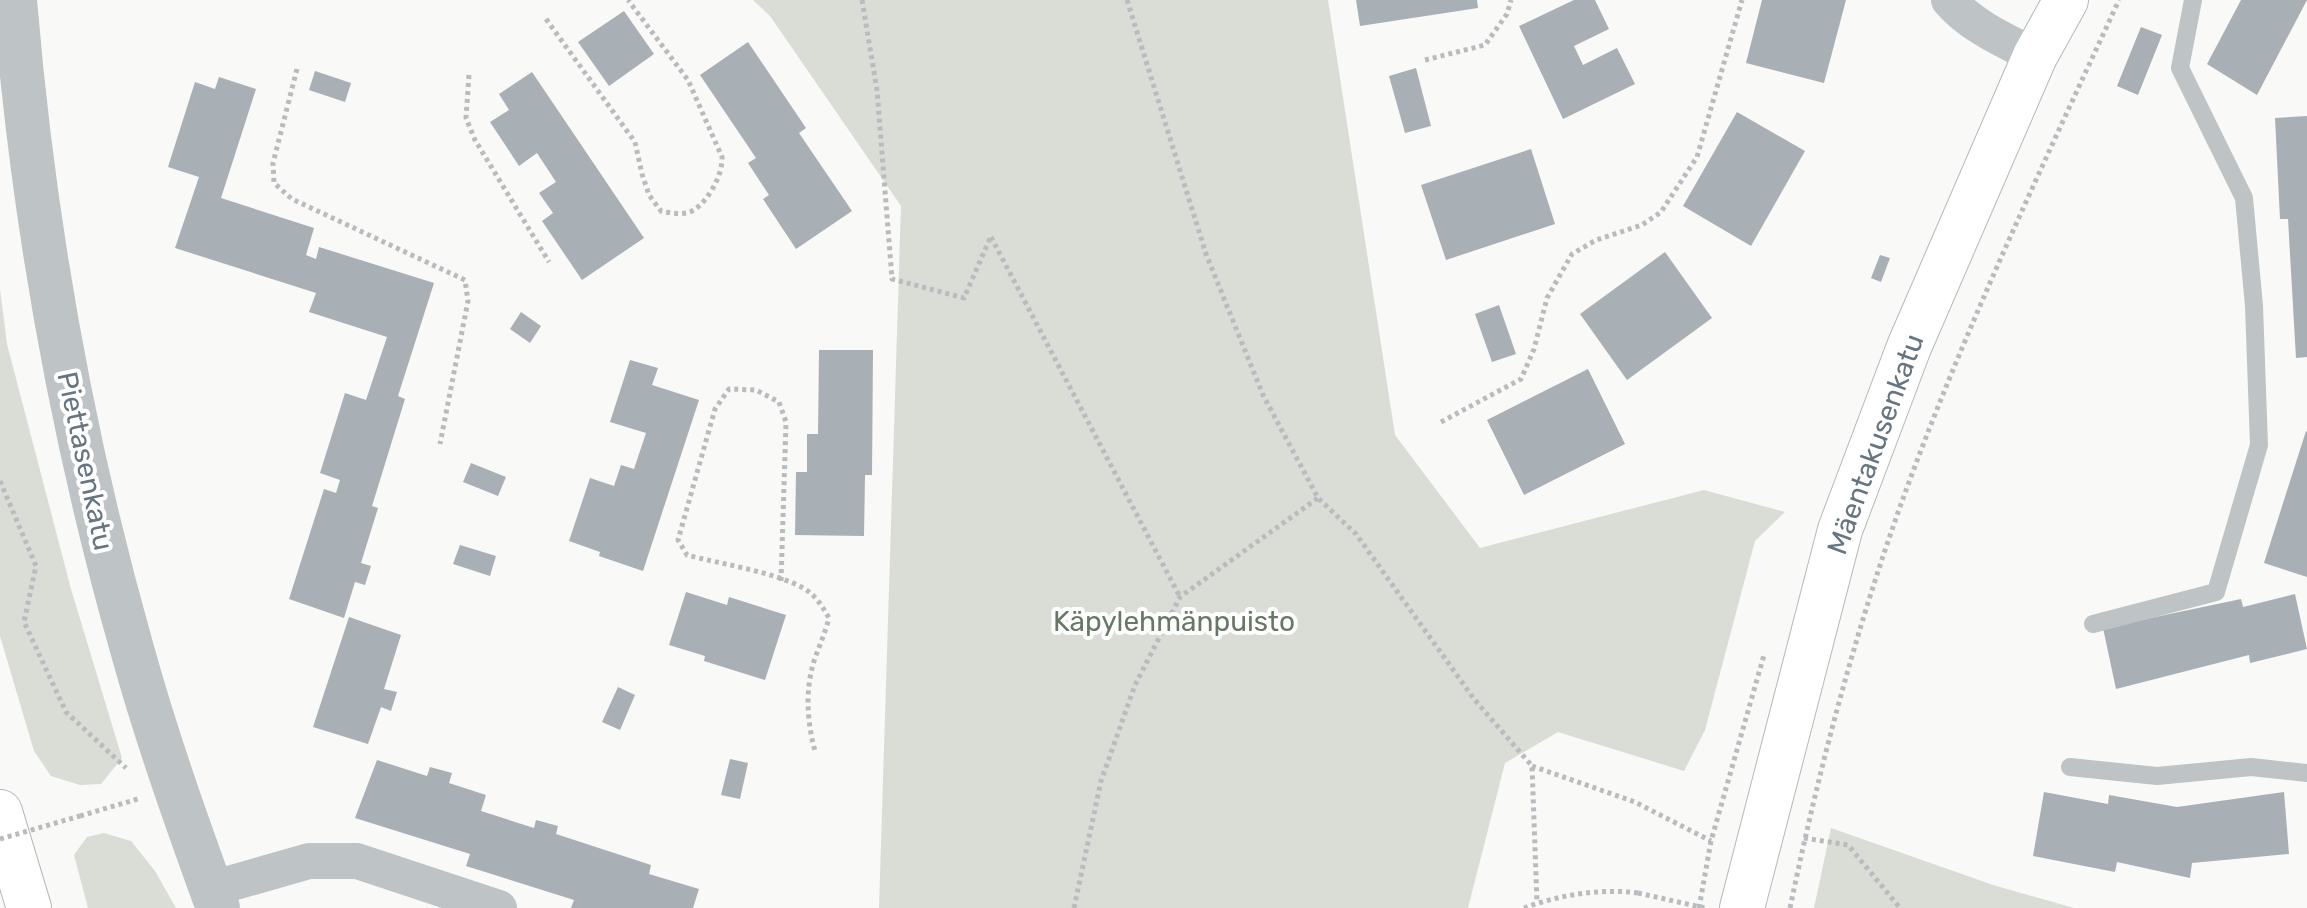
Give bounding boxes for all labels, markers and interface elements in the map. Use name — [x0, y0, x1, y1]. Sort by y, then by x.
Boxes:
street label: Mäentakusenkatu — [1820, 330, 1931, 559]
street label: Piettasenkatu — [50, 369, 121, 554]
park label: Käpylehmänpuisto — [1053, 605, 1295, 638]

